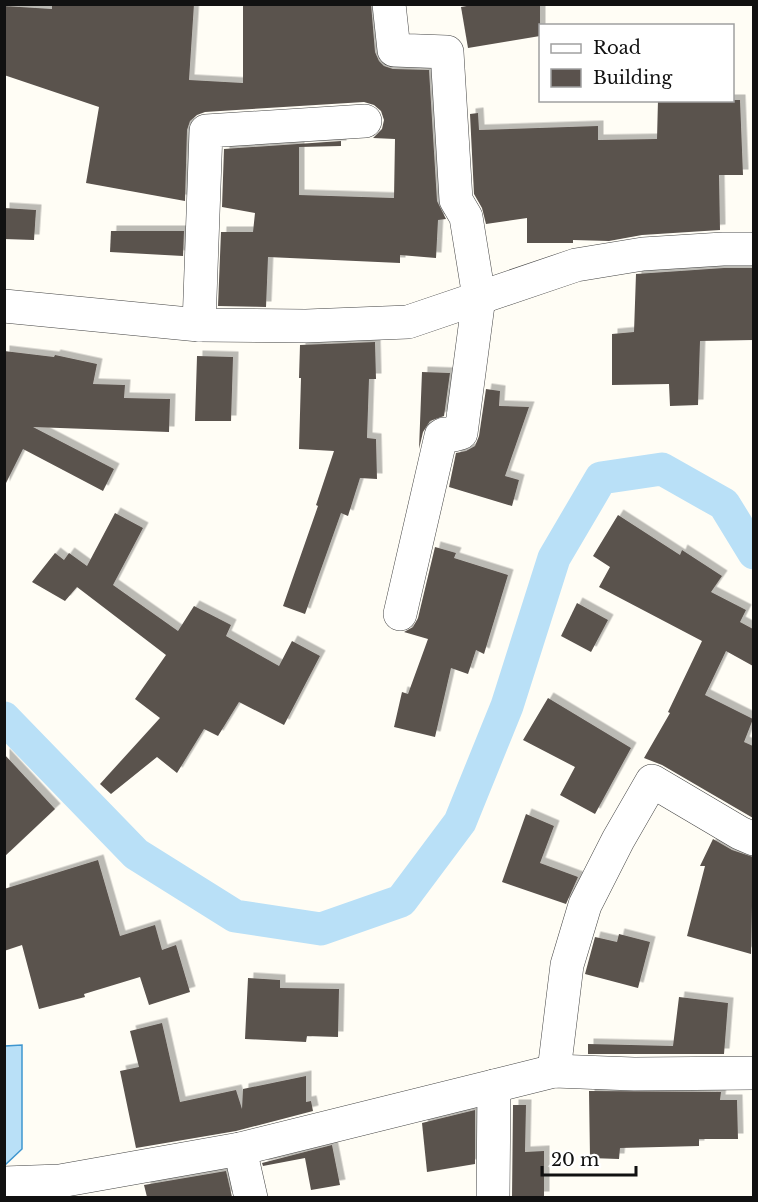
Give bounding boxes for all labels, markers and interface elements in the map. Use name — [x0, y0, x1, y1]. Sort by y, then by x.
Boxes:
legend — [539, 24, 734, 102]
text: Road — [593, 37, 641, 59]
text: Building — [593, 67, 672, 89]
scale bar — [542, 1139, 636, 1177]
text: 20 m — [551, 1149, 599, 1171]

